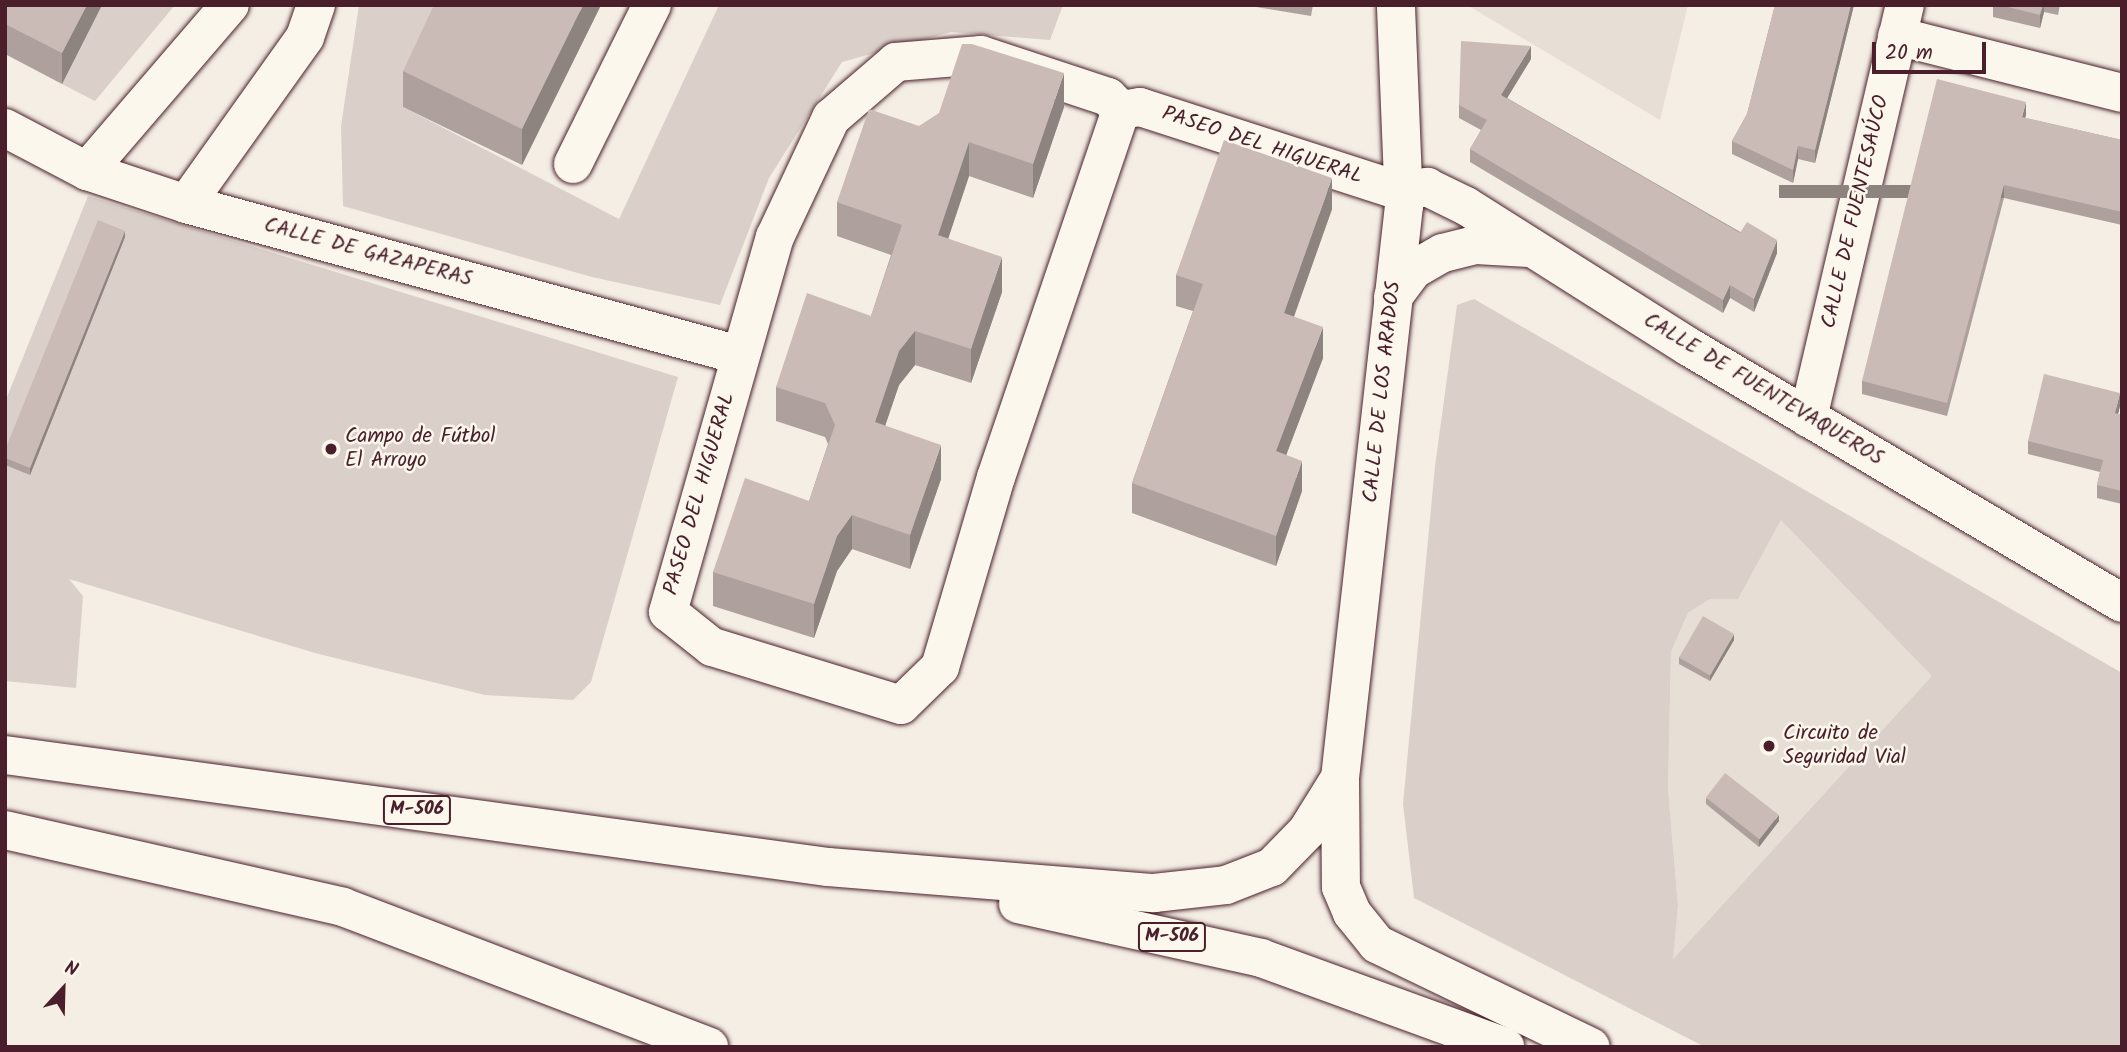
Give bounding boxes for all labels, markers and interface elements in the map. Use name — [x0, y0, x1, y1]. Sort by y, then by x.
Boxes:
scale bar — [1875, 28, 1989, 72]
text: 20 m — [1885, 37, 1933, 70]
street label: CALLE DE FUENTESAÚCO — [1817, 93, 1895, 331]
street label: PASEO DEL HIGUERAL — [1159, 102, 1365, 190]
street label: CALLE DE GAZAPERAS — [261, 213, 475, 293]
street label: CALLE DE LOS ARADOS — [1359, 280, 1407, 504]
street label: CALLE DE FUENTEVAQUEROS — [1639, 308, 1887, 472]
street label: PASEO DEL HIGUERAL — [659, 390, 741, 598]
place label: Campo de Fútbol El Arroyo — [345, 424, 495, 474]
marker: Campo de Fútbol El Arroyo — [323, 441, 339, 457]
place label: Circuito de Seguridad Vial — [1783, 721, 1906, 771]
marker: Circuito de Seguridad Vial — [1761, 738, 1777, 754]
road number: M-506 — [382, 794, 452, 825]
road number: M-506 — [1137, 922, 1207, 953]
text: N — [60, 953, 82, 986]
north arrow — [28, 954, 98, 1024]

